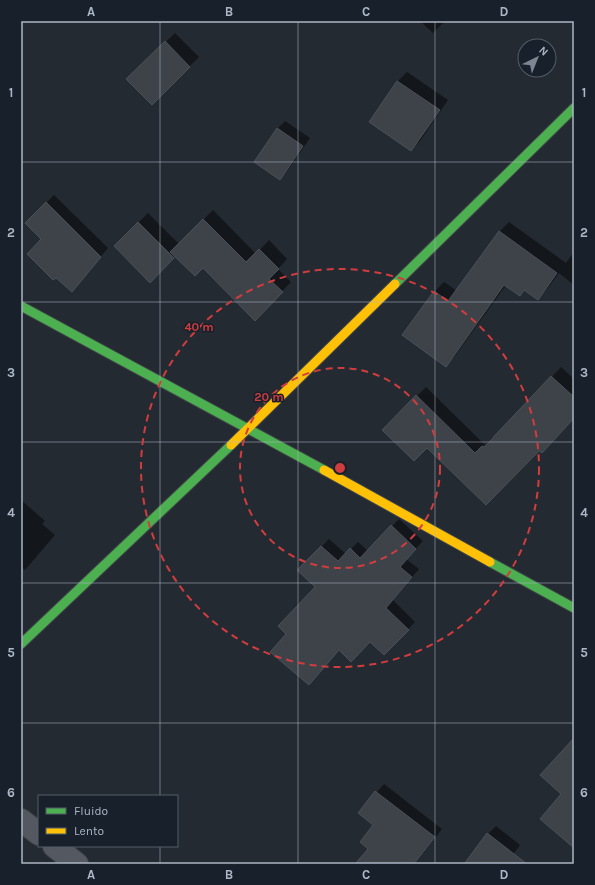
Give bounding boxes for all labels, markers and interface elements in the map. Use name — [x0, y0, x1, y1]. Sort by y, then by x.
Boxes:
text: A — [87, 4, 95, 19]
text: B — [225, 4, 233, 19]
text: C — [362, 4, 370, 19]
text: D — [500, 4, 509, 19]
north arrow — [517, 38, 557, 78]
text: N — [536, 44, 551, 58]
text: 1 — [9, 85, 13, 100]
text: 1 — [582, 85, 586, 100]
text: 2 — [7, 225, 15, 240]
text: 2 — [580, 225, 588, 240]
text: 40 m — [184, 320, 214, 334]
text: 3 — [7, 365, 15, 380]
text: 3 — [580, 365, 588, 380]
text: 20 m — [254, 390, 284, 404]
centre of rings — [333, 461, 347, 475]
text: 4 — [7, 505, 15, 520]
text: 4 — [580, 505, 588, 520]
text: 5 — [7, 645, 15, 660]
text: 5 — [580, 645, 588, 660]
text: 6 — [7, 785, 15, 800]
text: 6 — [580, 785, 588, 800]
legend — [38, 795, 178, 847]
text: Fluido — [74, 804, 108, 818]
text: Lento — [74, 824, 104, 838]
text: A — [87, 867, 95, 882]
text: B — [225, 867, 233, 882]
text: C — [362, 867, 370, 882]
text: D — [500, 867, 509, 882]

